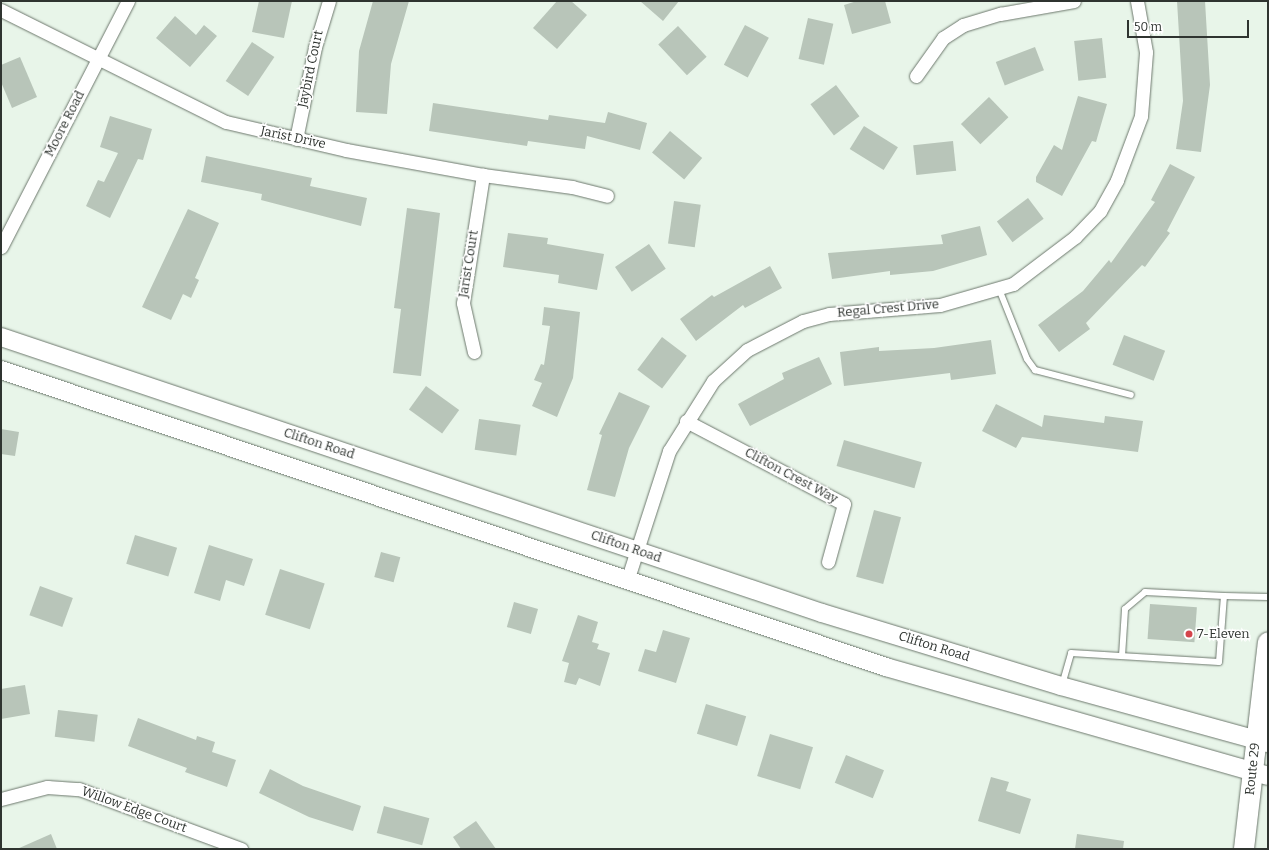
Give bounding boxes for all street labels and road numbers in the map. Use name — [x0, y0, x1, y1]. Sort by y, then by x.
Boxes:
street label: Jaybird Court — [295, 29, 327, 109]
street label: Moore Road — [42, 88, 88, 160]
street label: Jarist Drive — [259, 123, 327, 153]
street label: Jarist Court — [456, 229, 482, 299]
street label: Regal Crest Drive — [836, 297, 940, 321]
street label: Clifton Road — [282, 425, 356, 463]
street label: Clifton Crest Way — [742, 445, 840, 507]
street label: Clifton Road — [589, 528, 663, 566]
street label: Clifton Road — [896, 629, 972, 665]
street label: Route 29 — [1242, 742, 1264, 796]
street label: Willow Edge Court — [79, 784, 189, 836]

